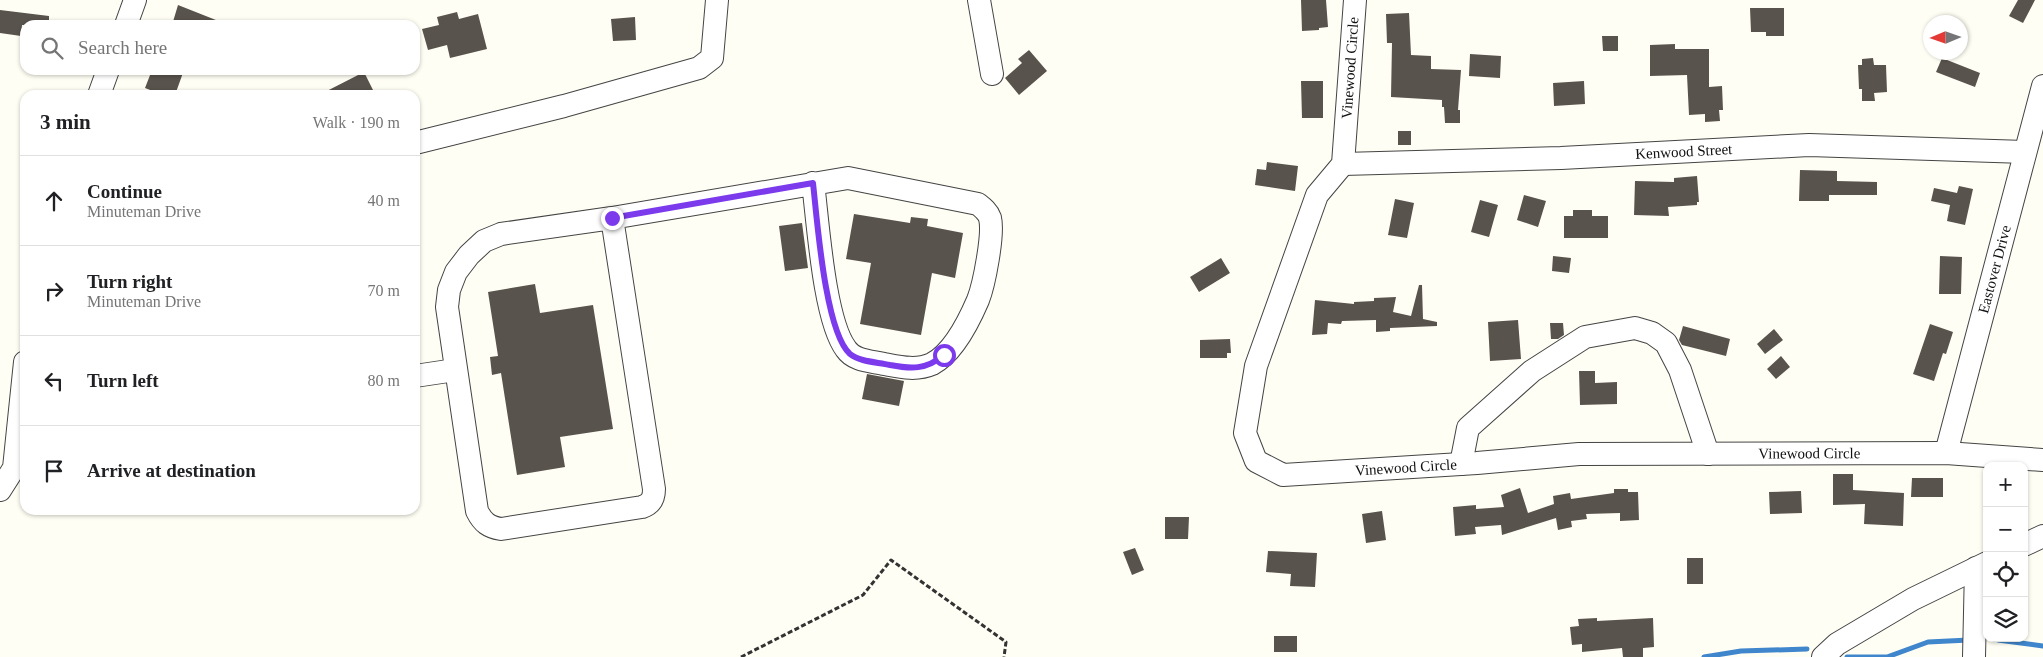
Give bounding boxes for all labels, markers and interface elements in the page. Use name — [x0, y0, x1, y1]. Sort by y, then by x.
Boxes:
north arrow — [1923, 15, 1968, 60]
street label: Vinewood Circle — [1338, 16, 1362, 119]
search box — [20, 20, 420, 75]
icon: search — [38, 34, 66, 62]
text: Search here — [78, 37, 167, 58]
text: 3 min — [40, 110, 91, 134]
text: Walk · 190 m — [313, 114, 400, 131]
street label: Kenwood Street — [1635, 141, 1733, 162]
text: Continue — [87, 181, 162, 202]
icon: ahead — [40, 187, 68, 215]
text: 40 m — [368, 192, 400, 209]
text: Minuteman Drive — [87, 203, 201, 220]
route end — [601, 207, 624, 230]
street label: Eastover Drive — [1975, 223, 2014, 315]
text: Turn right — [87, 271, 172, 292]
icon: right — [40, 277, 68, 305]
text: 70 m — [368, 282, 400, 299]
text: Minuteman Drive — [87, 293, 201, 310]
route start — [933, 344, 956, 367]
icon: left — [40, 367, 68, 395]
text: Turn left — [87, 370, 159, 391]
text: 80 m — [368, 372, 400, 389]
street label: Vinewood Circle — [1758, 445, 1861, 462]
street label: Vinewood Circle — [1354, 456, 1458, 479]
icon: arrive — [40, 457, 68, 485]
text: Arrive at destination — [87, 460, 256, 481]
map controls — [1983, 462, 2028, 642]
button: + — [1983, 462, 2028, 507]
button: − — [1983, 507, 2028, 552]
button: locate — [1983, 552, 2028, 597]
button: layers — [1983, 597, 2028, 642]

